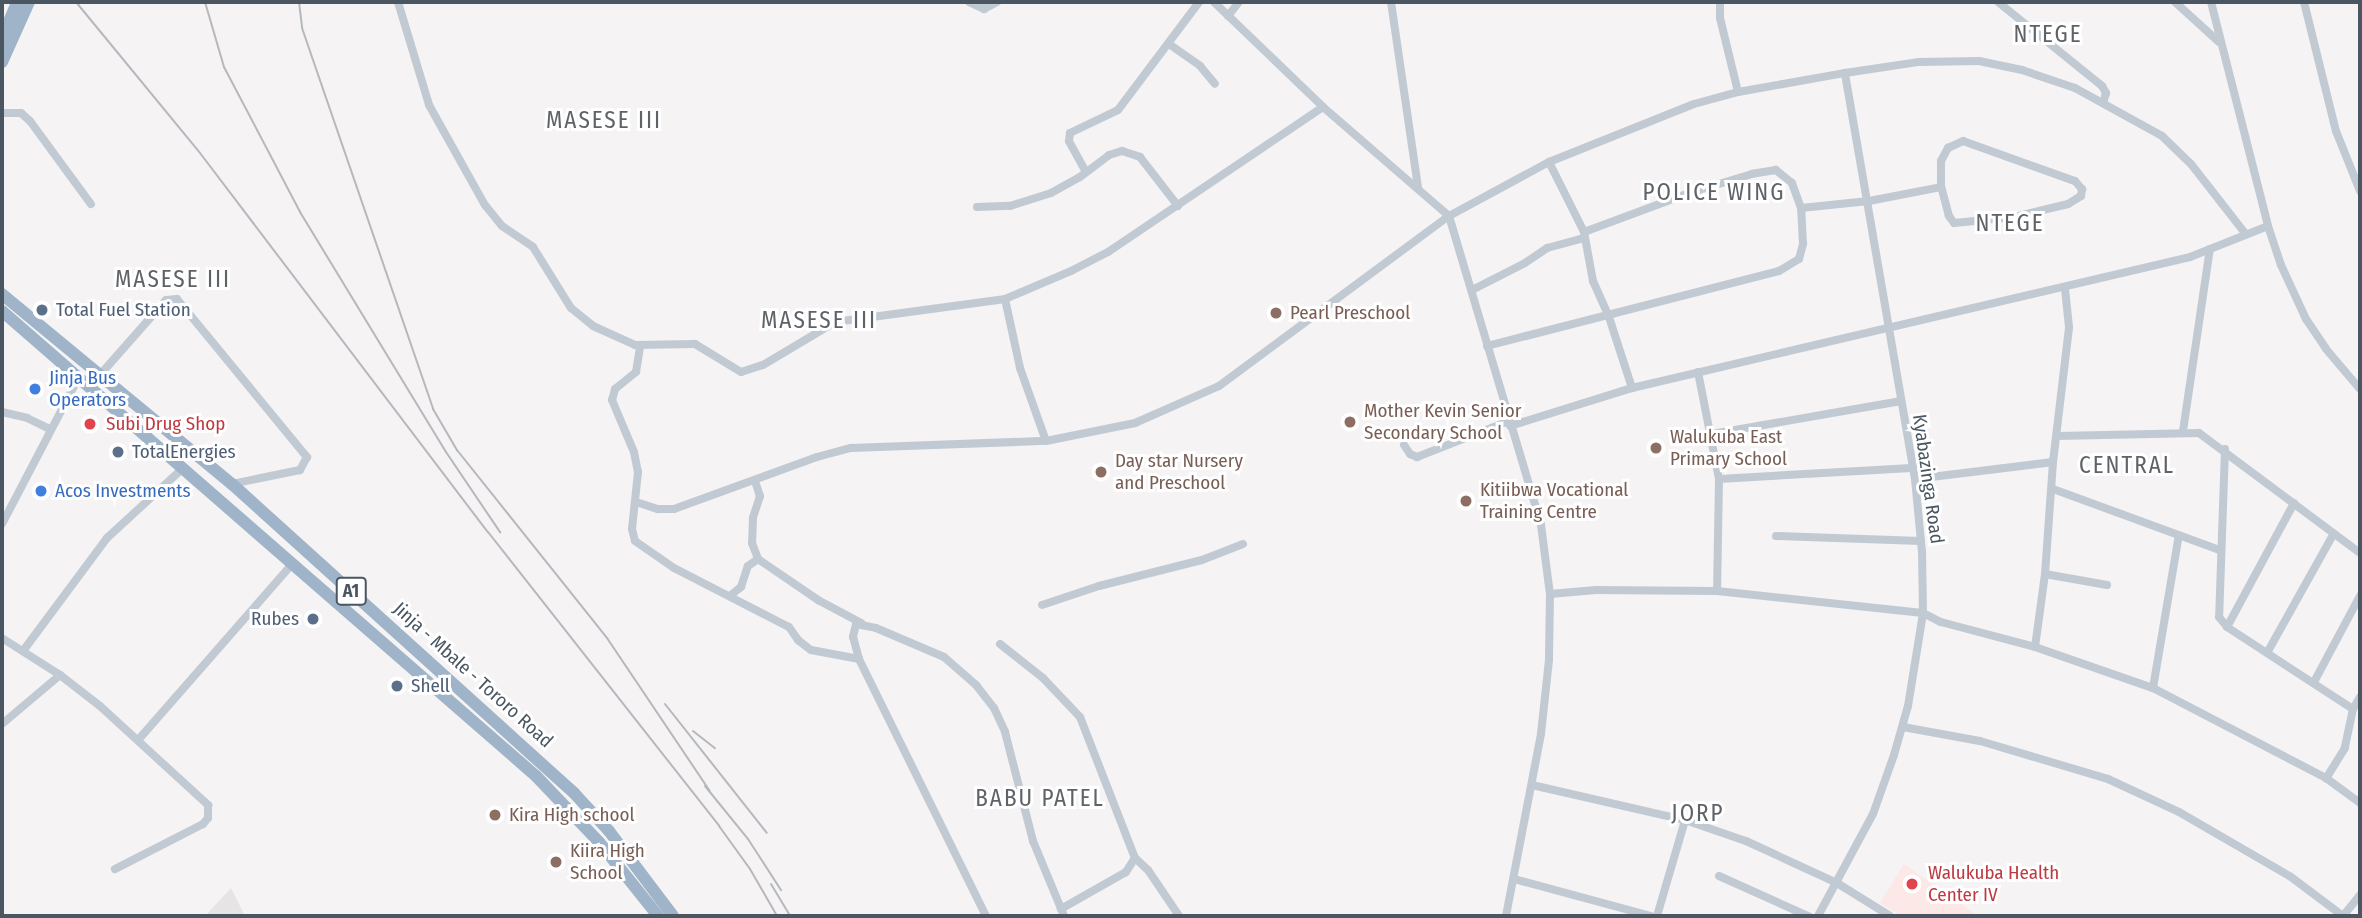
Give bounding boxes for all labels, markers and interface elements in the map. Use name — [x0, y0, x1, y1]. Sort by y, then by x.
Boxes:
district label: NTEGE — [2014, 20, 2082, 48]
district label: MASESE III — [547, 106, 661, 134]
district label: POLICE WING — [1644, 178, 1784, 206]
district label: NTEGE — [1976, 209, 2044, 237]
district label: MASESE III — [116, 265, 230, 293]
place label: Total Fuel Station — [56, 299, 191, 321]
marker: Total Fuel Station — [34, 302, 50, 318]
place label: Pearl Preschool — [1290, 302, 1410, 324]
marker: Pearl Preschool — [1268, 305, 1284, 321]
district label: MASESE III — [762, 306, 876, 334]
place label: Jinja Bus Operators — [49, 367, 126, 411]
marker: Jinja Bus Operators — [27, 381, 43, 397]
place label: Mother Kevin Senior Secondary School — [1364, 400, 1521, 444]
place label: Subi Drug Shop — [106, 413, 225, 435]
street label: Kyabazinga Road — [1908, 413, 1948, 545]
marker: Subi Drug Shop — [80, 414, 100, 434]
marker: Mother Kevin Senior Secondary School — [1342, 414, 1358, 430]
place label: Walukuba East Primary School — [1670, 426, 1787, 470]
marker: Walukuba East Primary School — [1648, 440, 1664, 456]
place label: TotalEnergies — [132, 441, 236, 463]
marker: TotalEnergies — [110, 444, 126, 460]
place label: Day star Nursery and Preschool — [1115, 450, 1243, 494]
district label: CENTRAL — [2080, 451, 2174, 479]
marker: Day star Nursery and Preschool — [1093, 464, 1109, 480]
place label: Kitiibwa Vocational Training Centre — [1480, 479, 1628, 523]
place label: Acos Investments — [55, 480, 191, 502]
marker: Acos Investments — [33, 483, 49, 499]
marker: Kitiibwa Vocational Training Centre — [1458, 493, 1474, 509]
road number: A1 — [335, 576, 367, 606]
street label: Jinja - Mbale - Tororo Road — [389, 597, 557, 753]
place label: Rubes — [251, 608, 299, 630]
marker: Rubes — [305, 611, 321, 627]
place label: Shell — [411, 675, 450, 697]
marker: Shell — [389, 678, 405, 694]
district label: BABU PATEL — [977, 784, 1103, 812]
district label: JORP — [1672, 799, 1724, 827]
place label: Kira High school — [509, 804, 635, 826]
marker: Kira High school — [487, 807, 503, 823]
place label: Kiira High School — [570, 840, 645, 884]
marker: Kiira High School — [548, 854, 564, 870]
place label: Walukuba Health Center IV — [1928, 862, 2059, 906]
marker: Walukuba Health Center IV — [1902, 874, 1922, 894]

